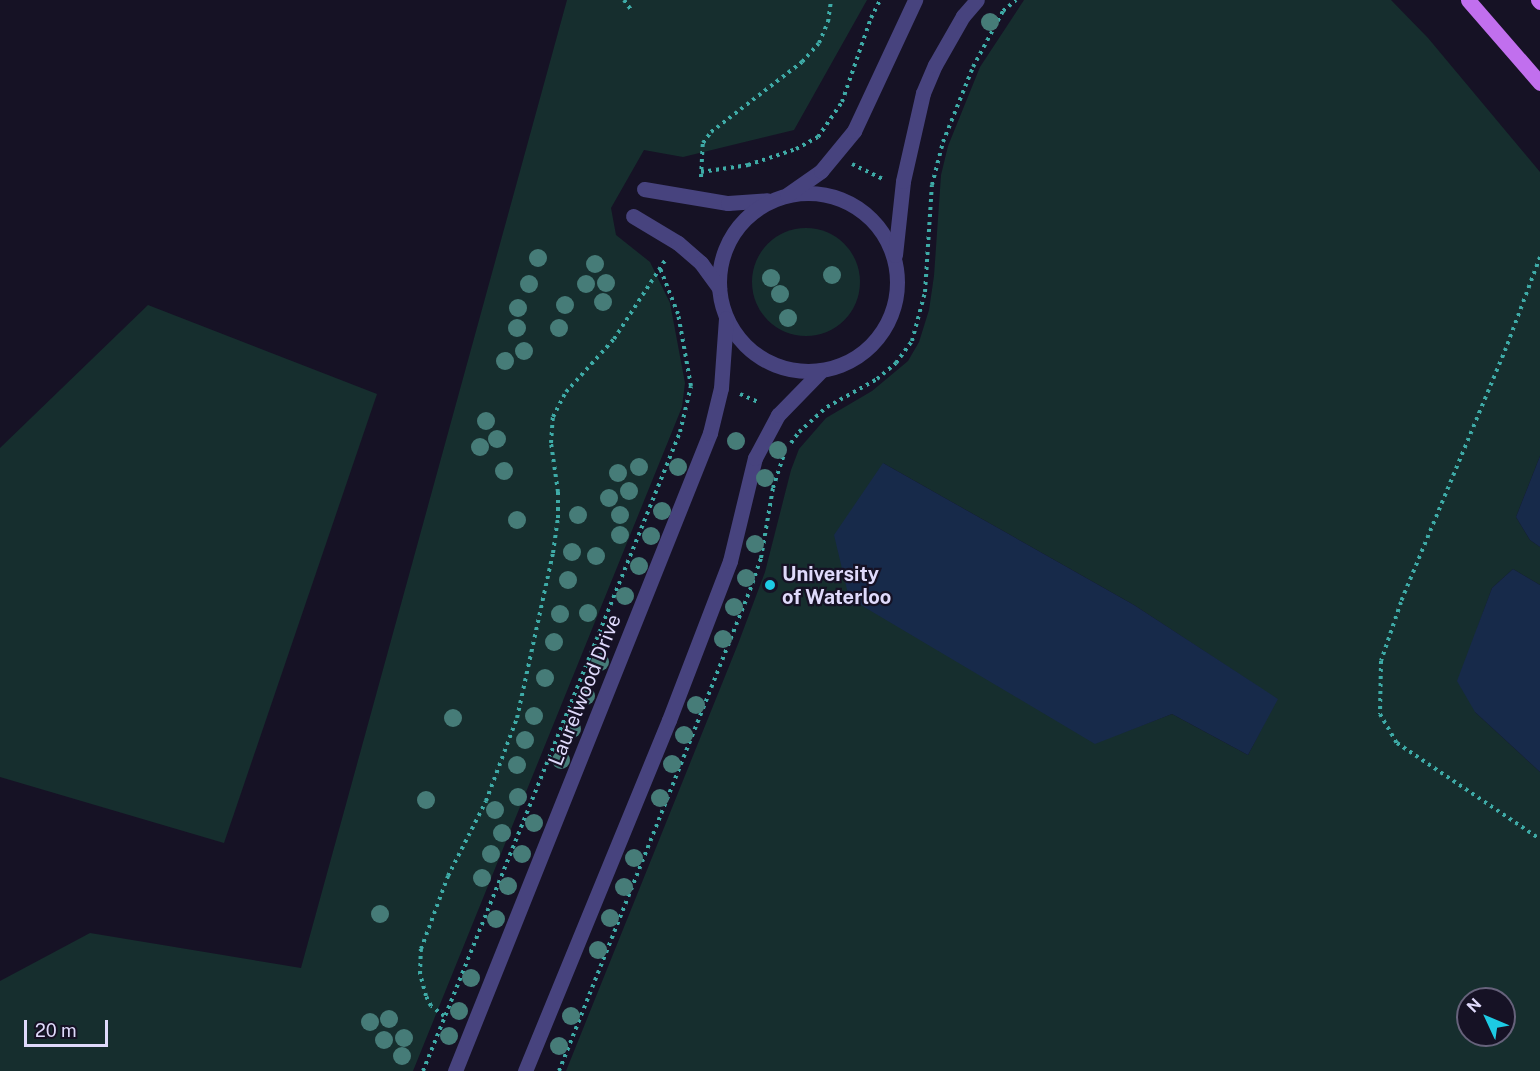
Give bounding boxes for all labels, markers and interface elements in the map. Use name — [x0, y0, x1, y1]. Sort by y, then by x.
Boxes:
place label: University of Waterloo — [782, 562, 892, 609]
marker: University of Waterloo — [763, 578, 777, 592]
street label: Laurelwood Drive — [544, 611, 626, 769]
north arrow — [1456, 987, 1516, 1047]
text: N — [1463, 994, 1485, 1017]
scale bar — [27, 1008, 111, 1046]
text: 20 m — [35, 1020, 77, 1041]

